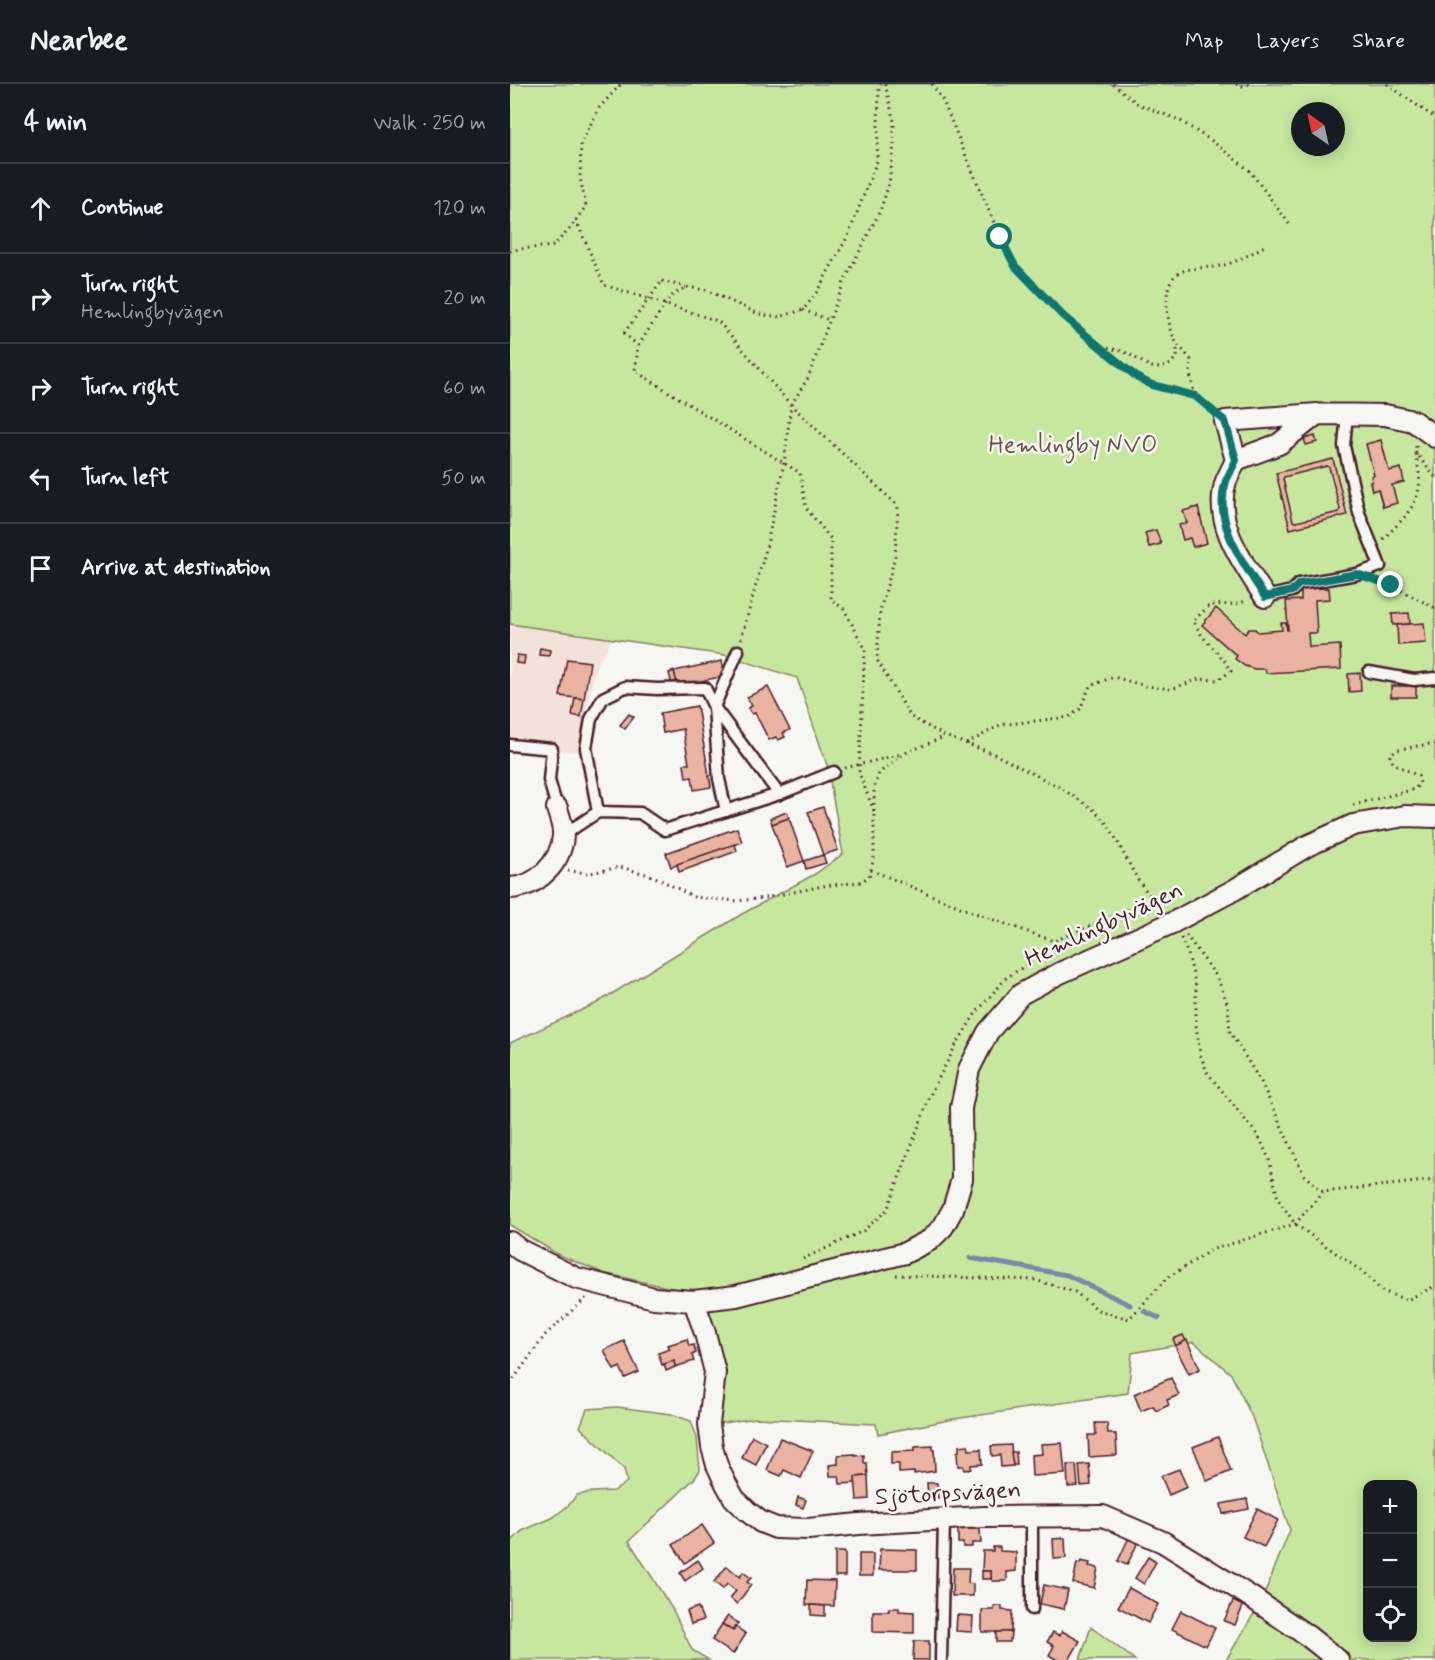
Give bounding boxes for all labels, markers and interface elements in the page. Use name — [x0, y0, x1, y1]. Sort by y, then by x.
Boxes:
text: Nearbee — [30, 23, 128, 60]
text: Map — [1185, 27, 1223, 55]
text: Layers — [1256, 27, 1319, 55]
text: Share — [1352, 27, 1405, 55]
north arrow — [1291, 102, 1345, 156]
text: 4 min — [24, 106, 87, 140]
text: Walk · 250 m — [374, 110, 486, 137]
icon: ahead — [24, 192, 57, 225]
text: Continue — [81, 194, 163, 222]
text: 120 m — [433, 195, 486, 222]
route start — [986, 223, 1012, 249]
text: Turn right — [81, 271, 179, 299]
icon: right — [24, 282, 57, 315]
text: 20 m — [443, 285, 486, 312]
text: Hemlingbyvägen — [81, 299, 224, 326]
icon: right — [24, 372, 57, 405]
text: Turn right — [81, 374, 179, 402]
text: 60 m — [443, 375, 486, 402]
park label: Hemlingby NVO — [989, 430, 1157, 464]
icon: left — [24, 462, 57, 495]
text: Turn left — [81, 464, 169, 492]
text: 50 m — [441, 465, 486, 492]
icon: arrive — [24, 552, 57, 585]
text: Arrive at destination — [81, 554, 271, 582]
route end — [1377, 571, 1403, 597]
street label: Hemlingbyvägen — [1020, 875, 1189, 978]
street label: Sjötorpsvägen — [874, 1475, 1022, 1513]
map controls — [1363, 1480, 1417, 1642]
button: + — [1363, 1480, 1417, 1534]
button: − — [1363, 1534, 1417, 1588]
button: locate — [1363, 1588, 1417, 1642]

